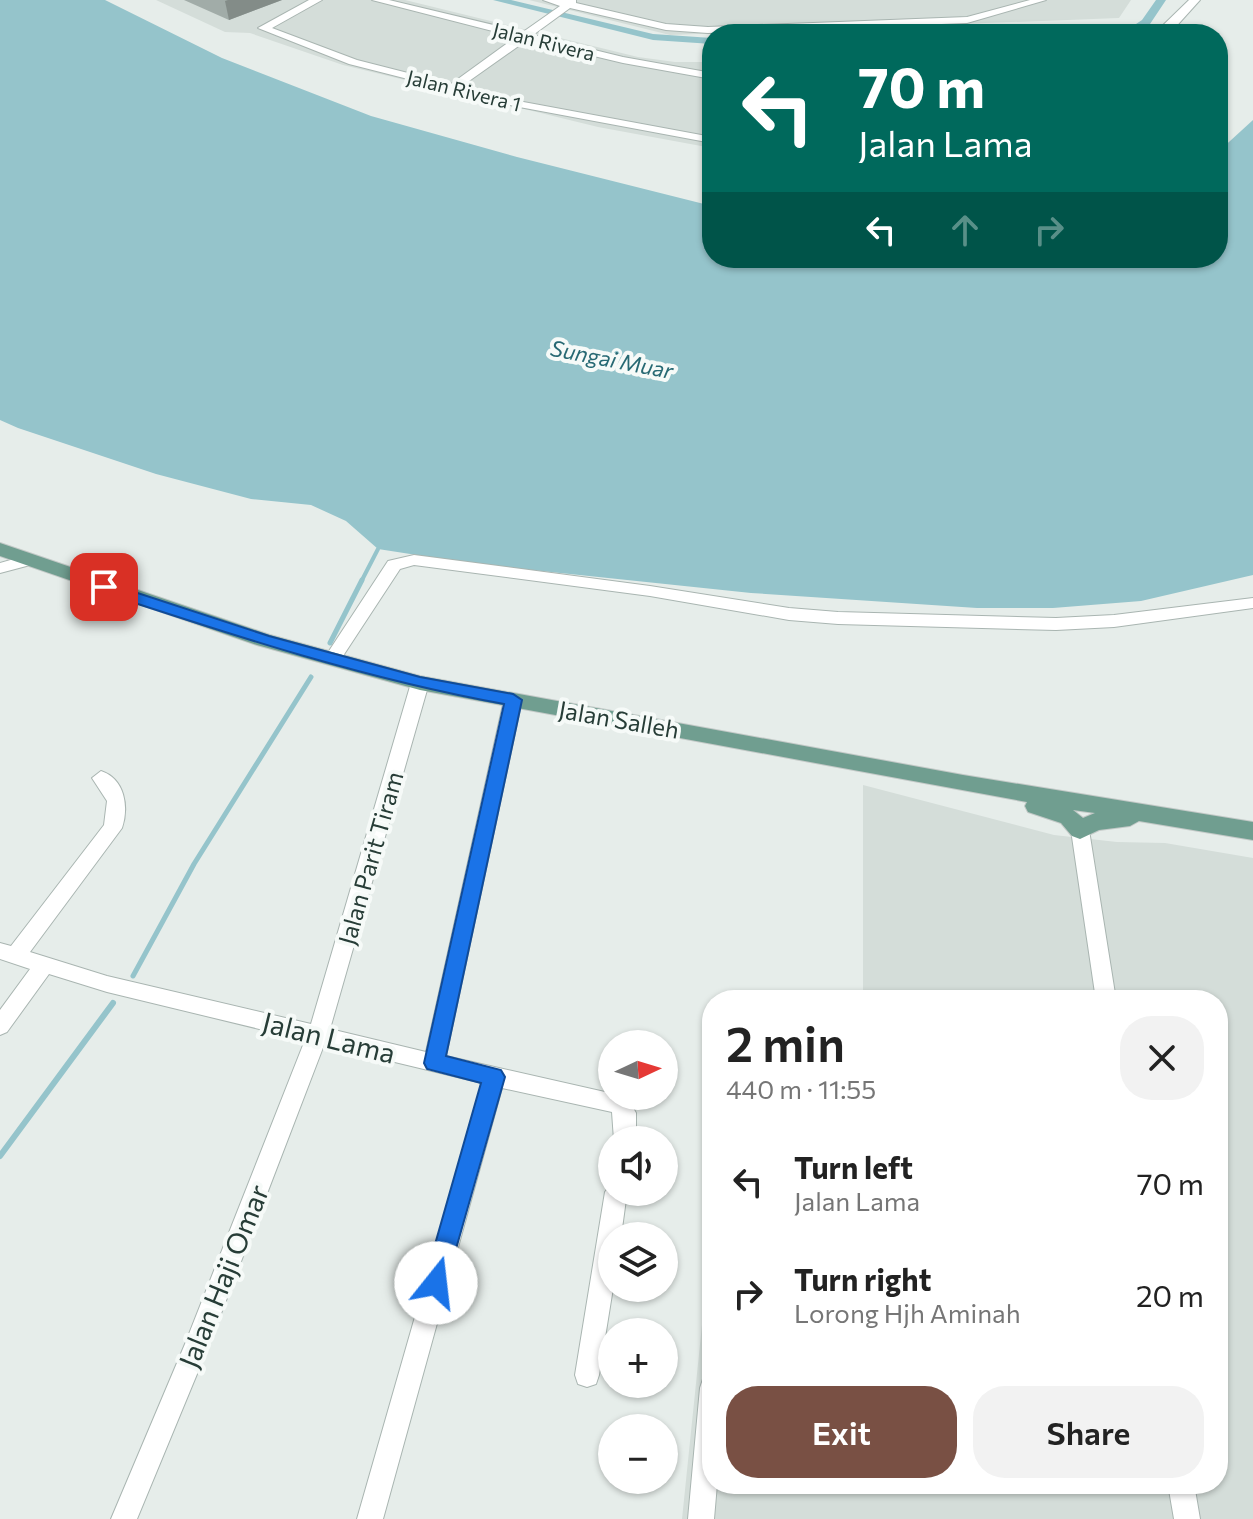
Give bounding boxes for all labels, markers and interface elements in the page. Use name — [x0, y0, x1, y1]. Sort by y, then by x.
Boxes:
street label: Jalan Rivera — [490, 17, 598, 65]
text: 70 m — [858, 51, 985, 120]
icon: left — [726, 56, 830, 160]
street label: Jalan Rivera 1 — [404, 64, 524, 116]
text: Jalan Lama — [858, 120, 1032, 164]
icon: left — [859, 208, 903, 252]
icon: ahead — [943, 208, 987, 252]
icon: right — [1027, 208, 1071, 252]
water label: Sungai Muar — [548, 334, 677, 384]
pin — [70, 553, 138, 621]
icon: arrive — [82, 565, 126, 609]
street label: Jalan Salleh — [557, 694, 681, 744]
street label: Jalan Parit Tiram — [331, 768, 409, 948]
street label: Jalan Lama — [259, 1004, 399, 1070]
text: 2 min — [726, 1013, 845, 1072]
button: close — [1120, 1016, 1204, 1100]
north arrow — [598, 1030, 678, 1110]
map controls — [598, 1030, 678, 1494]
text: 440 m · 11:55 — [726, 1073, 876, 1104]
button: sound — [598, 1126, 678, 1206]
text: Turn left — [794, 1148, 913, 1185]
icon: left — [726, 1160, 770, 1204]
text: 70 m — [1137, 1164, 1204, 1201]
street label: Jalan Haji Omar — [171, 1179, 275, 1373]
text: Jalan Lama — [794, 1185, 920, 1216]
button: layers — [598, 1222, 678, 1302]
position arrow — [394, 1241, 478, 1325]
text: Turn right — [794, 1260, 931, 1297]
icon: right — [726, 1272, 770, 1316]
text: 20 m — [1136, 1276, 1204, 1313]
text: Lorong Hjh Aminah — [794, 1297, 1021, 1328]
button: + — [598, 1318, 678, 1398]
button: Exit — [726, 1386, 957, 1478]
button: Share — [973, 1386, 1204, 1478]
button: − — [598, 1414, 678, 1494]

